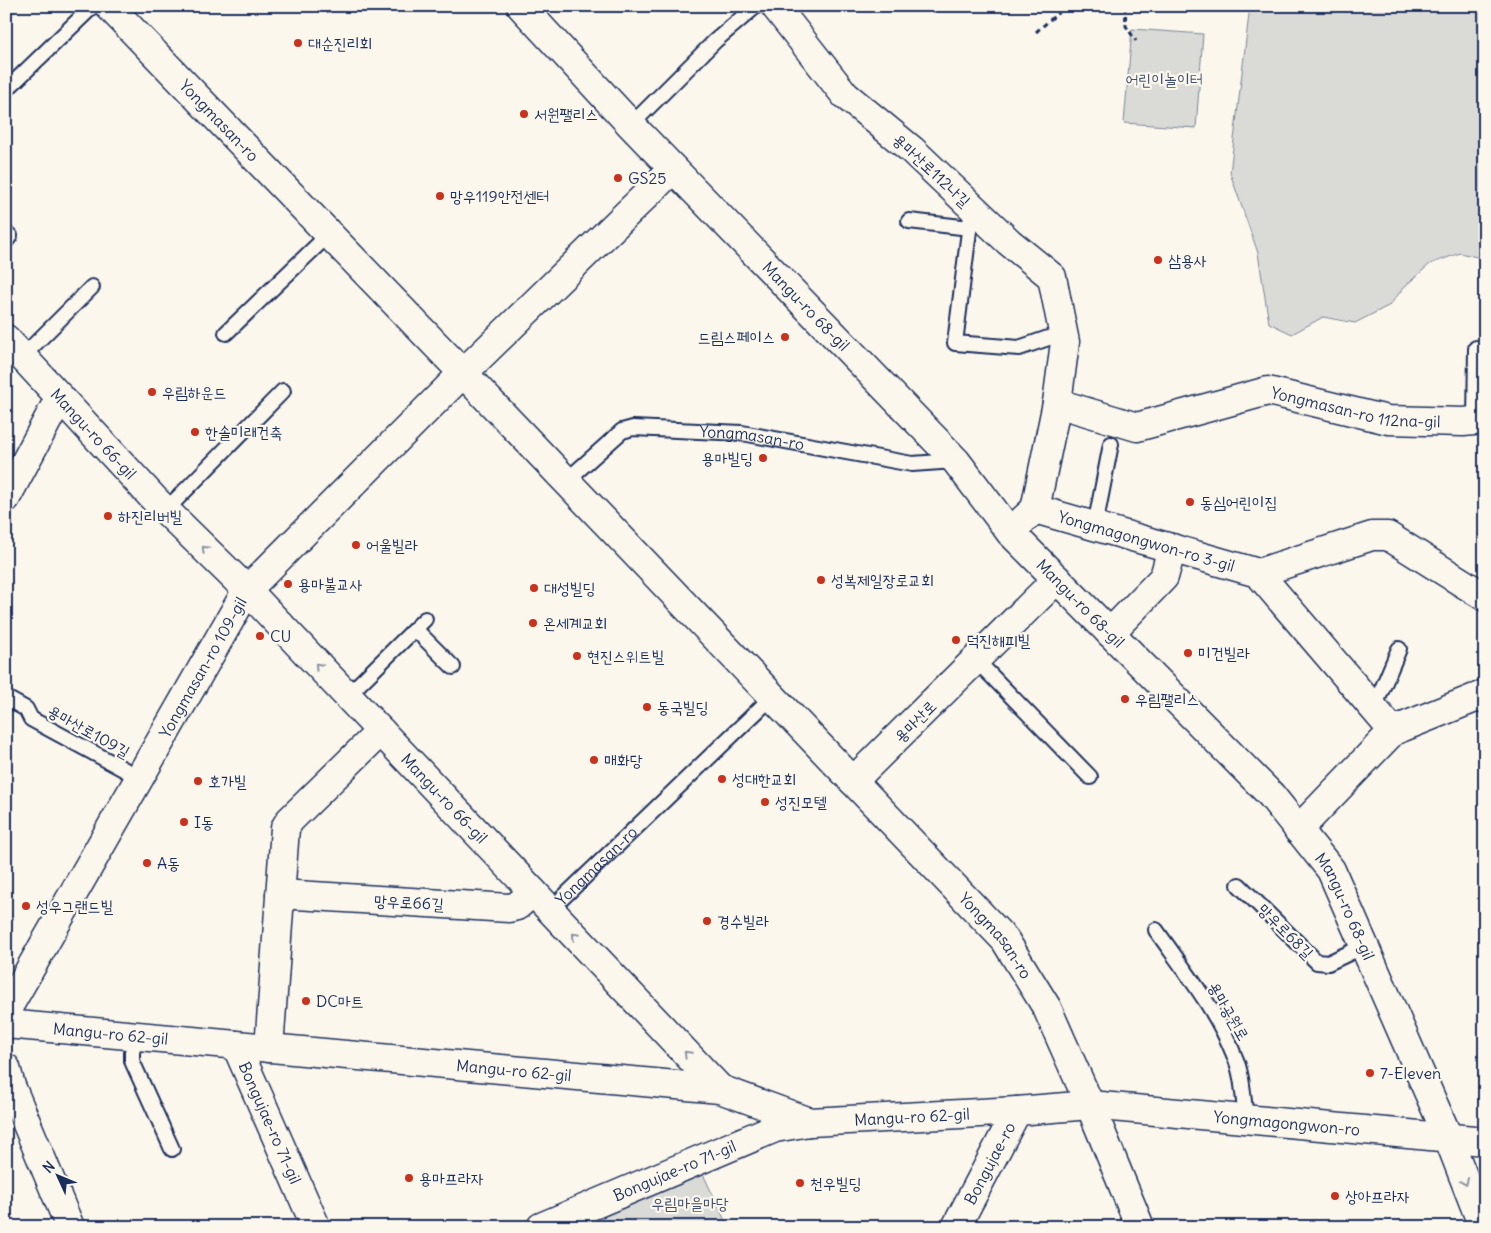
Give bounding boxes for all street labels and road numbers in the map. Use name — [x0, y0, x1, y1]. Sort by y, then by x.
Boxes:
street label: Yongmasan-ro — [175, 75, 263, 165]
street label: 용마산로112나길 — [889, 129, 975, 211]
street label: Mangu-ro 68-gil — [758, 257, 854, 355]
street label: Yongmasan-ro 112na-gil — [1269, 382, 1441, 431]
street label: Mangu-ro 66-gil — [47, 384, 141, 483]
street label: Yongmasan-ro — [699, 421, 806, 454]
street label: Yongmagongwon-ro 3-gil — [1056, 506, 1237, 576]
street label: Mangu-ro 68-gil — [1032, 555, 1129, 652]
street label: Yongmasan-ro 109-gil — [155, 593, 251, 741]
street label: 용마산로 — [890, 696, 940, 746]
street label: 용마산로109길 — [45, 700, 134, 762]
street label: Mangu-ro 66-gil — [397, 749, 492, 847]
street label: Yongmasan-ro — [551, 822, 641, 910]
street label: Mangu-ro 68-gil — [1311, 848, 1379, 963]
street label: Yongmasan-ro — [955, 888, 1036, 982]
street label: 망우로66길 — [374, 890, 445, 914]
street label: 망우로68길 — [1254, 899, 1318, 963]
street label: 용마공원로 — [1204, 978, 1254, 1044]
street label: Mangu-ro 62-gil — [52, 1018, 169, 1049]
street label: Mangu-ro 62-gil — [455, 1055, 572, 1085]
street label: Bongujae-ro 71-gil — [235, 1059, 306, 1187]
street label: Mangu-ro 62-gil — [854, 1104, 970, 1130]
street label: Yongmagongwon-ro — [1213, 1106, 1361, 1140]
street label: Bongujae-ro — [960, 1119, 1019, 1208]
street label: Bongujae-ro 71-gil — [610, 1136, 739, 1205]

